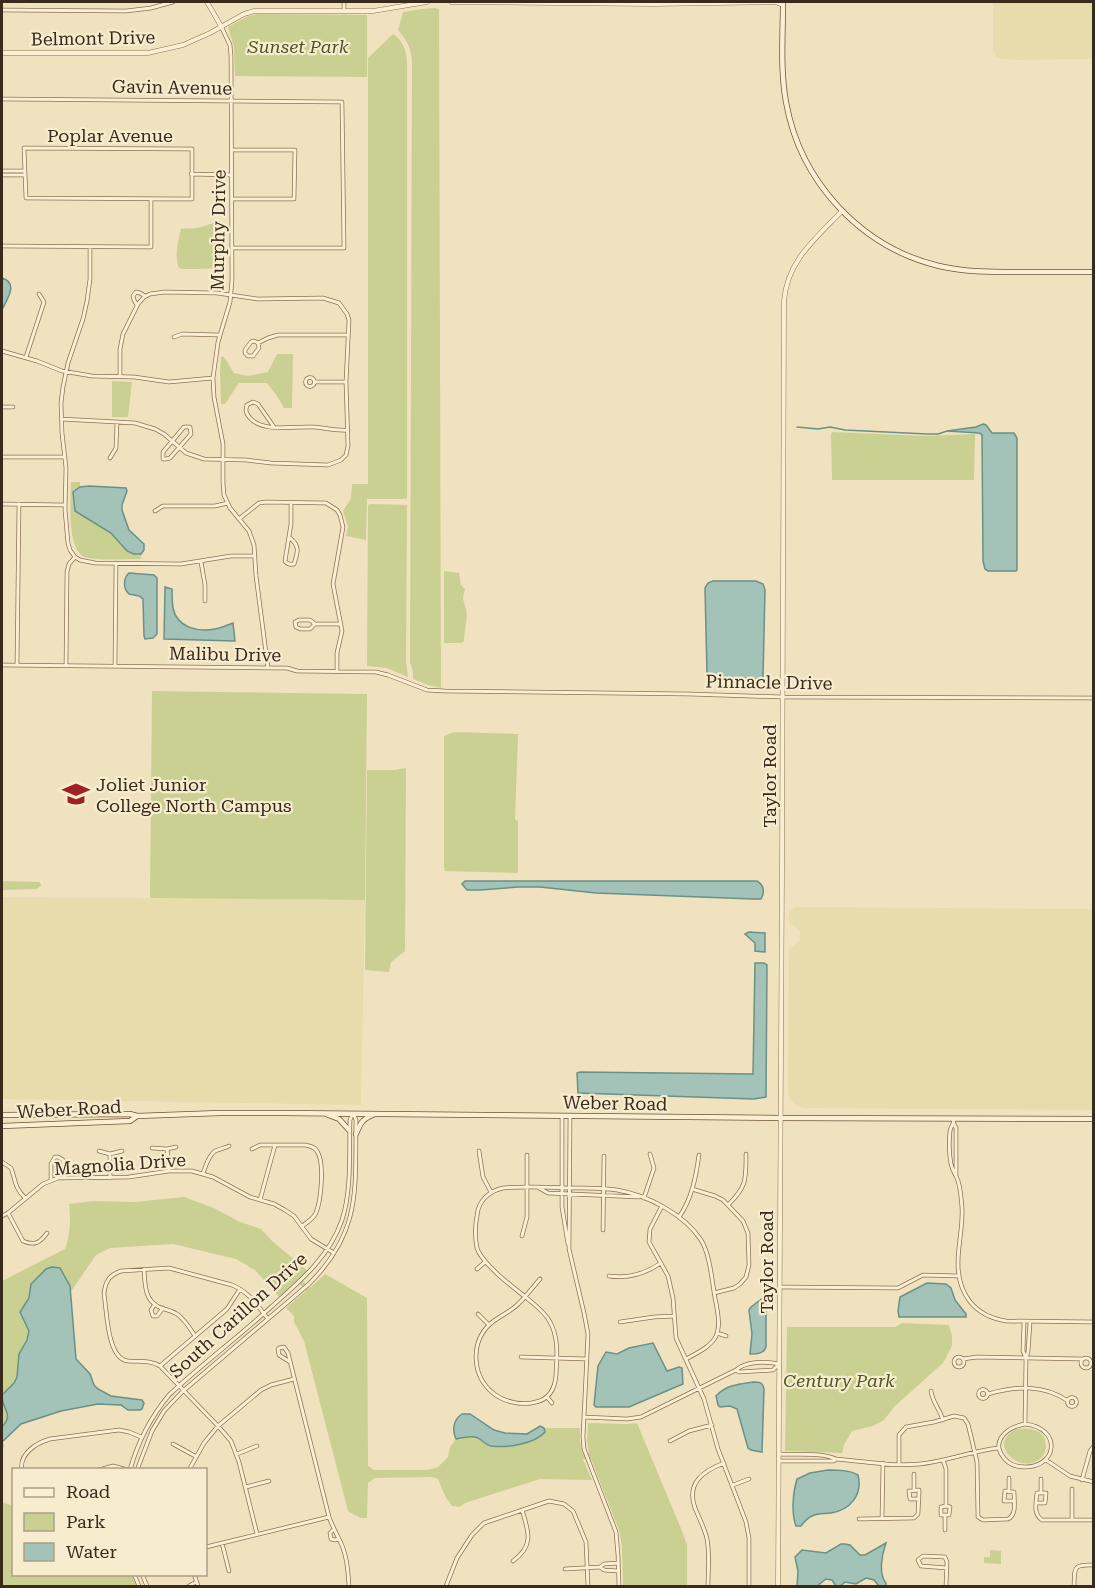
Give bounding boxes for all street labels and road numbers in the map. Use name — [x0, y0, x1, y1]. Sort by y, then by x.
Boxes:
street label: Belmont Drive — [30, 26, 156, 50]
street label: Gavin Avenue — [112, 75, 233, 99]
street label: Poplar Avenue — [47, 125, 173, 146]
street label: Murphy Drive — [206, 169, 230, 291]
street label: Malibu Drive — [169, 643, 282, 665]
street label: Pinnacle Drive — [705, 670, 833, 694]
street label: Taylor Road — [759, 724, 780, 828]
street label: Weber Road — [562, 1092, 668, 1114]
street label: Weber Road — [16, 1096, 122, 1122]
street label: Magnolia Drive — [53, 1149, 187, 1179]
street label: Taylor Road — [756, 1210, 777, 1314]
street label: South Carillon Drive — [165, 1248, 311, 1382]

